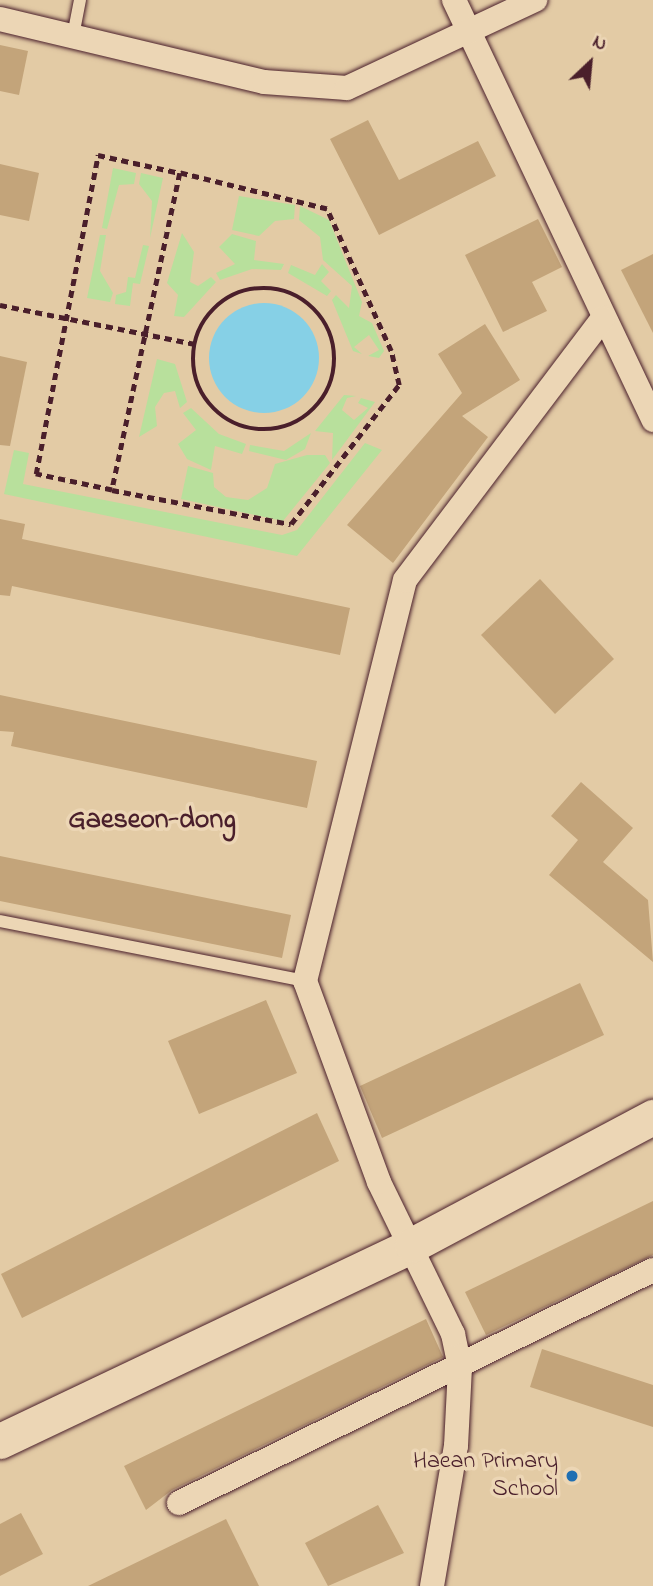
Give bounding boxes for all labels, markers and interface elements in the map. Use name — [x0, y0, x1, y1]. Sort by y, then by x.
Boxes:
north arrow — [555, 28, 625, 98]
text: N — [588, 29, 611, 59]
district label: Gaeseon-dong — [68, 804, 236, 838]
place label: Haean Primary School — [413, 1448, 558, 1504]
marker: Haean Primary School — [564, 1468, 580, 1484]

